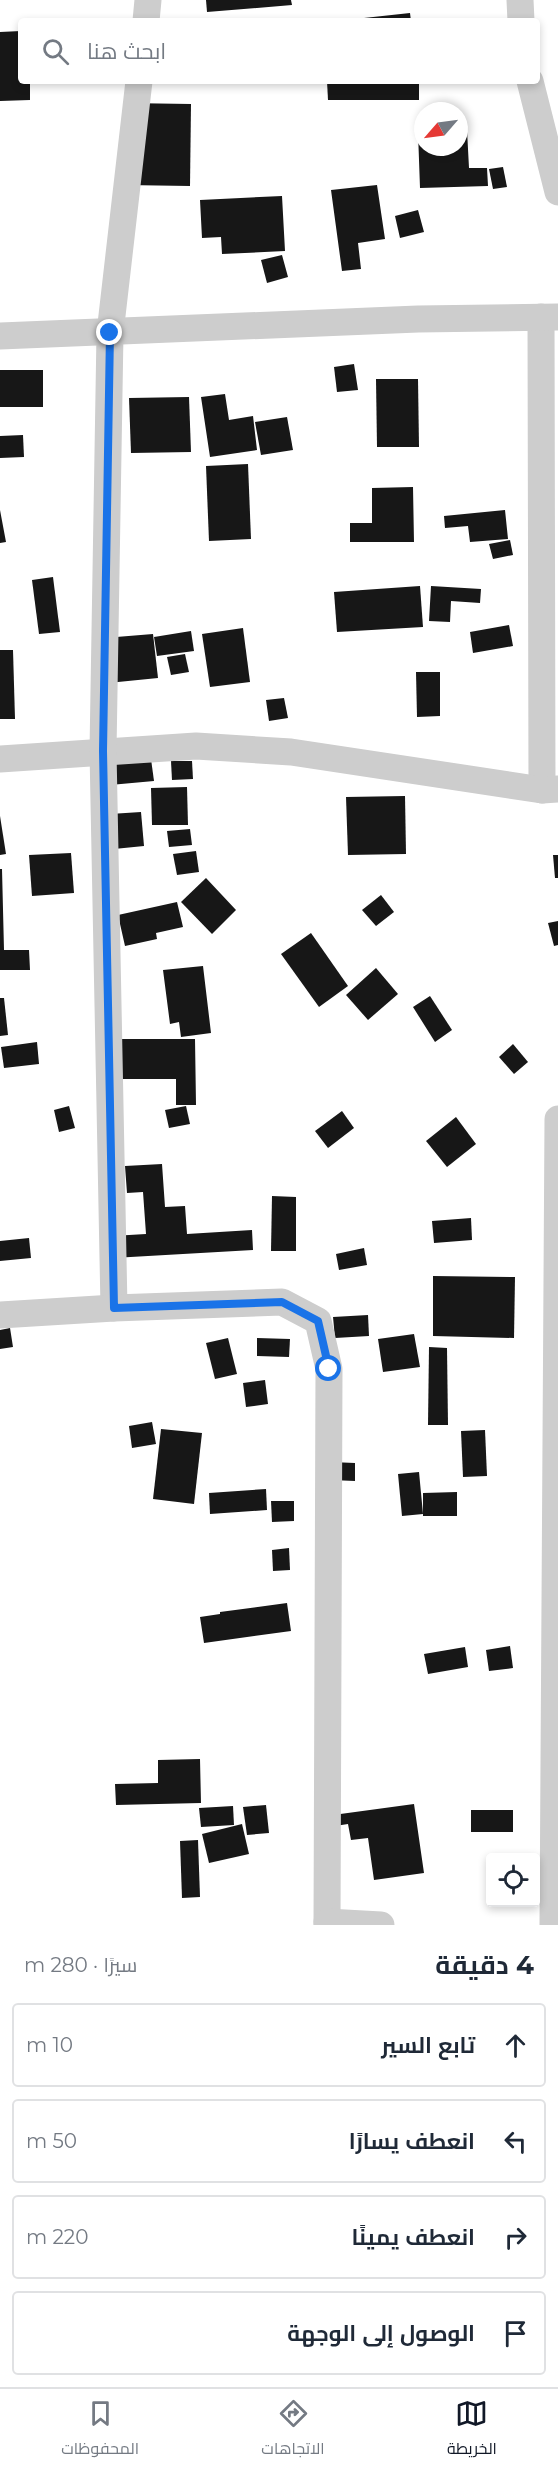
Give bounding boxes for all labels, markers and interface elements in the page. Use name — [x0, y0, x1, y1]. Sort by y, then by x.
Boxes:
search box — [18, 18, 540, 84]
icon: search — [39, 35, 72, 68]
text: ابحث هنا — [87, 38, 166, 65]
north arrow — [414, 102, 468, 156]
route end — [96, 319, 122, 345]
route start — [315, 1355, 341, 1381]
map controls — [486, 1853, 540, 1907]
button: locate — [486, 1853, 540, 1907]
text: 4 دقيقة — [435, 1949, 534, 1981]
text: سيرًا · 280 m — [24, 1953, 137, 1977]
icon: ahead — [499, 2029, 532, 2062]
text: تابع السير — [381, 2032, 475, 2059]
text: 10 m — [26, 2033, 73, 2057]
icon: left — [499, 2125, 532, 2158]
text: انعطف يسارًا — [349, 2128, 475, 2155]
text: 50 m — [26, 2129, 77, 2153]
icon: right — [499, 2221, 532, 2254]
text: انعطف يمينًا — [351, 2224, 475, 2251]
text: 220 m — [26, 2225, 88, 2249]
icon: arrive — [499, 2317, 532, 2350]
text: الوصول إلى الوجهة — [287, 2320, 475, 2347]
tab: المحفوظات — [61, 2397, 139, 2463]
tab: الاتجاهات — [261, 2397, 325, 2463]
tab: الخريطة — [447, 2397, 497, 2463]

